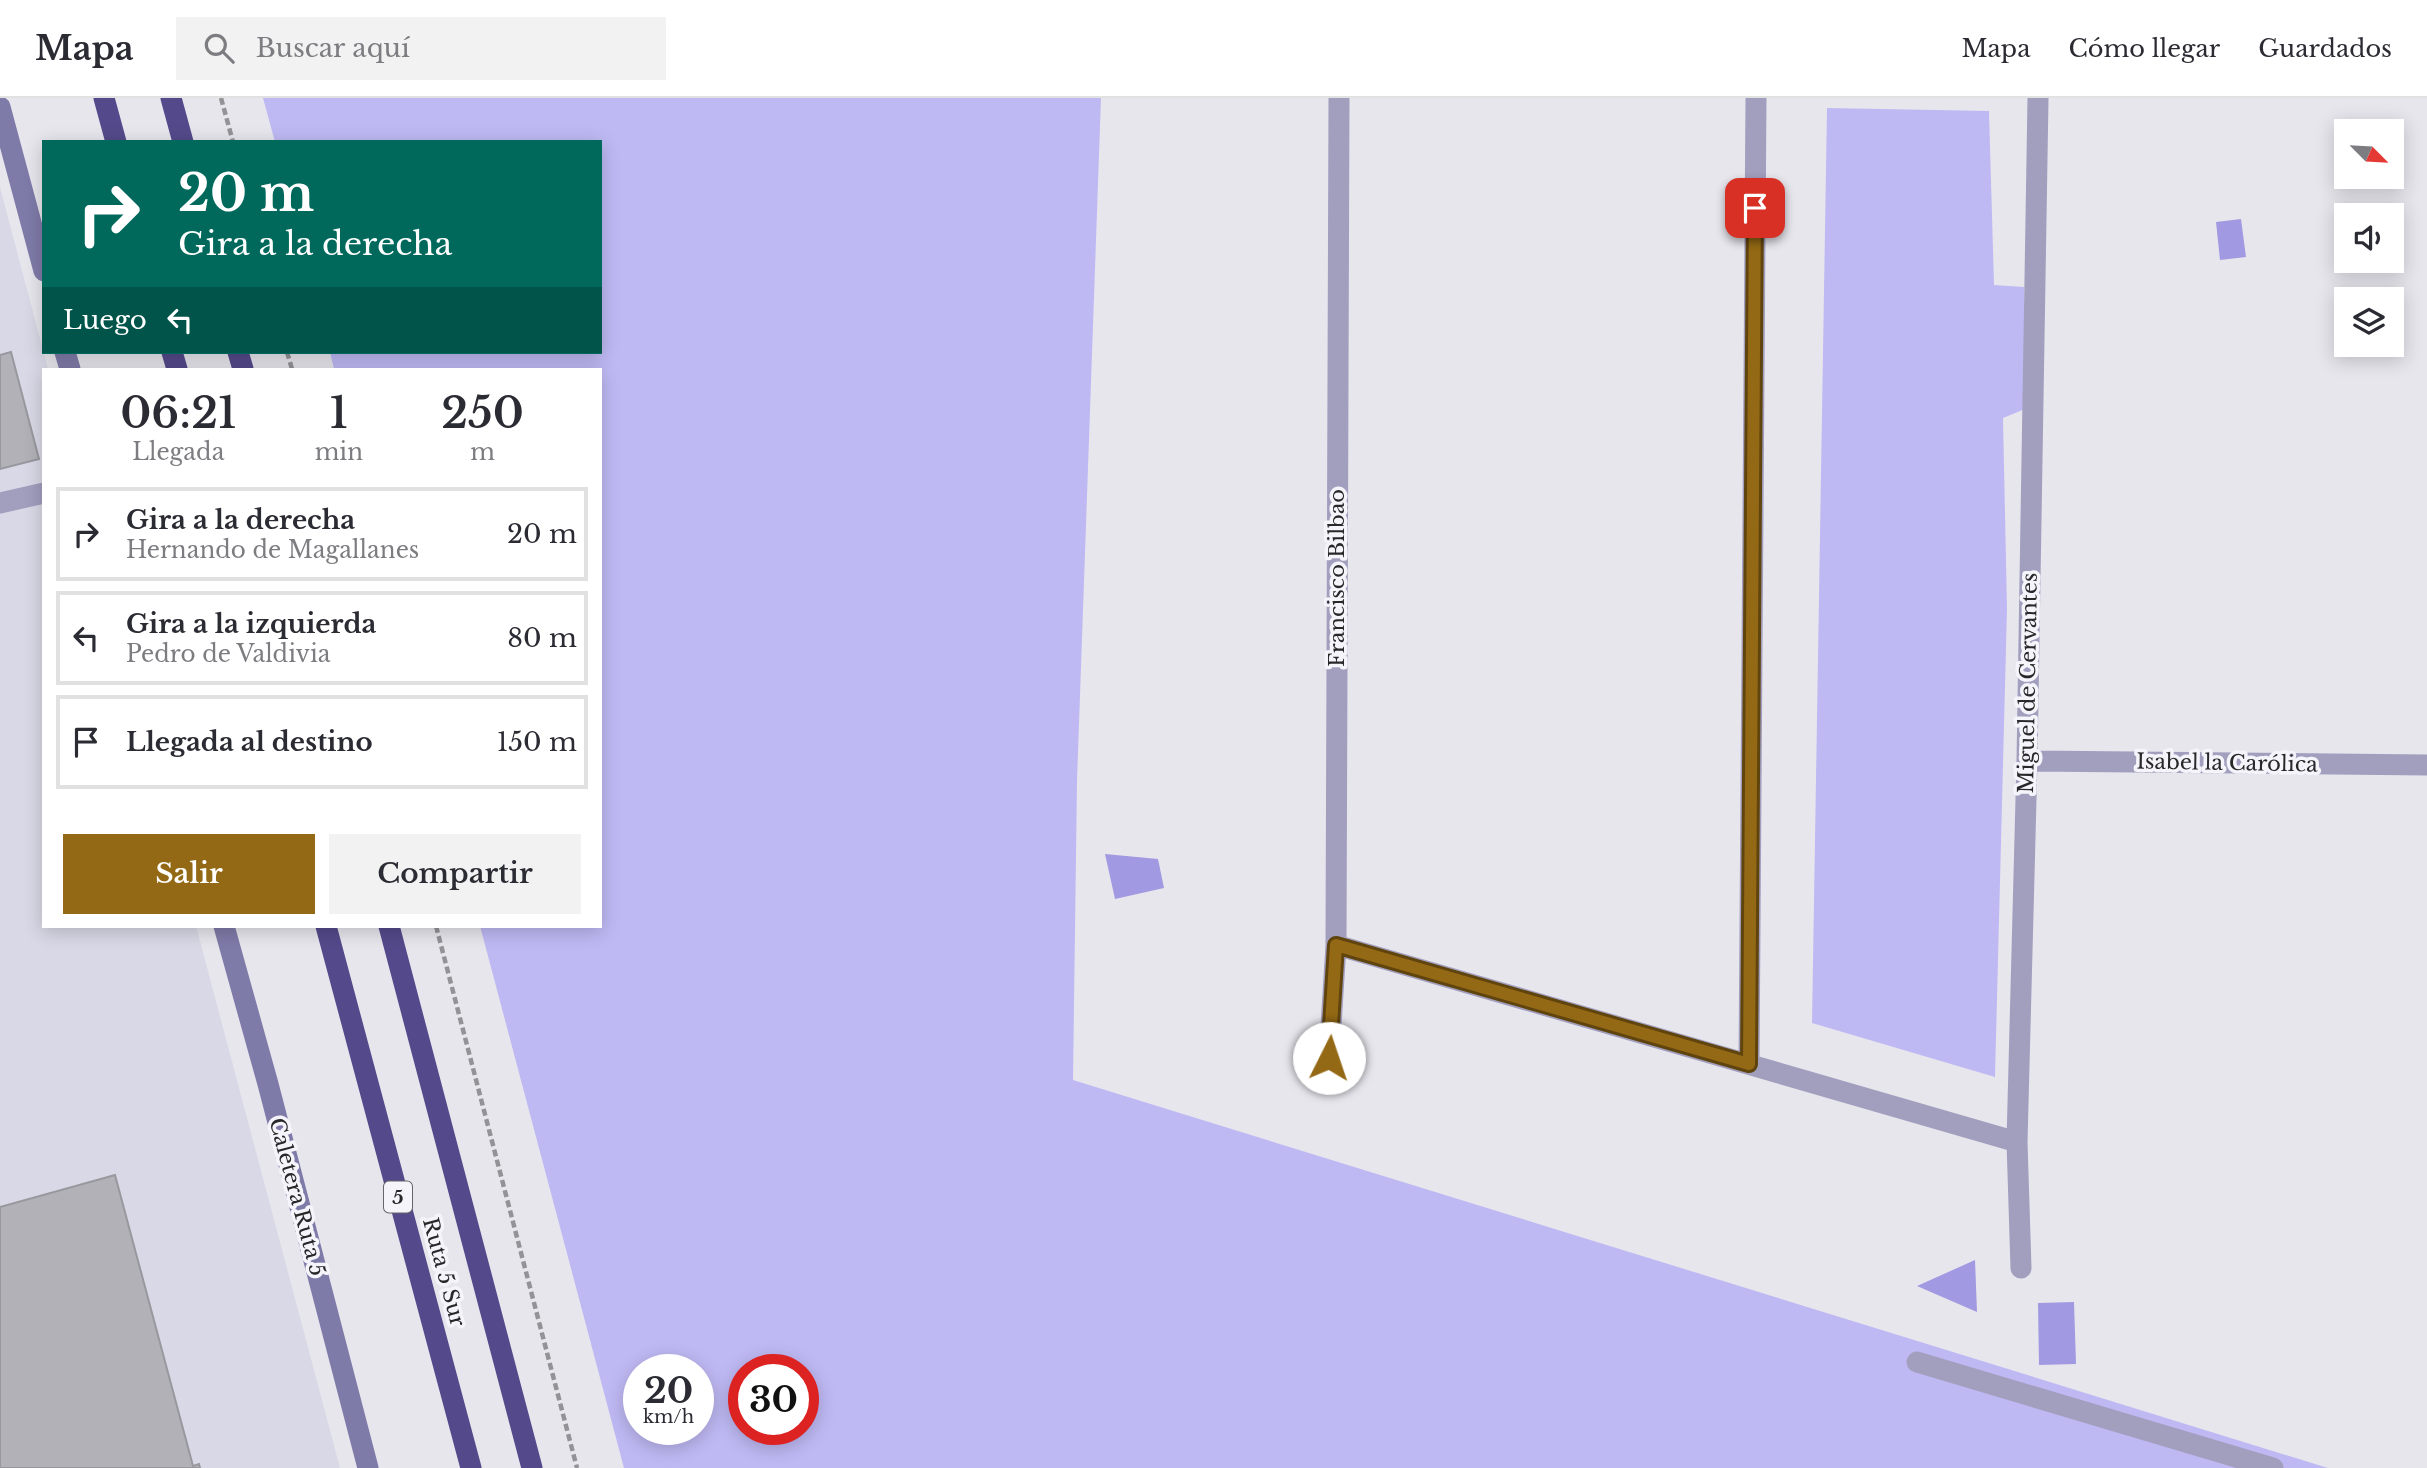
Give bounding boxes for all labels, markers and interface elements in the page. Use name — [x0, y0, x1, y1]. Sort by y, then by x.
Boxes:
search box — [176, 17, 666, 80]
text: Mapa — [35, 28, 134, 69]
icon: search — [200, 29, 238, 67]
text: Buscar aquí — [256, 32, 410, 64]
text: Mapa — [1961, 34, 2030, 63]
text: Cómo llegar — [2068, 34, 2220, 63]
text: Guardados — [2258, 34, 2392, 63]
north arrow — [2334, 119, 2404, 189]
map controls — [2334, 119, 2404, 357]
text: 20 m — [178, 163, 314, 224]
icon: right — [63, 168, 154, 259]
pin — [1725, 178, 1785, 238]
icon: arrive — [1736, 189, 1774, 227]
button: sound — [2334, 203, 2404, 273]
text: Gira a la derecha — [178, 224, 452, 264]
button: layers — [2334, 287, 2404, 357]
icon: left — [161, 301, 199, 339]
text: Luego — [63, 304, 147, 336]
text: 06:21 — [120, 387, 236, 439]
text: 1 — [330, 387, 348, 439]
text: 250 — [441, 387, 524, 439]
text: Llegada — [132, 438, 224, 466]
text: min — [315, 438, 363, 466]
text: m — [470, 438, 495, 466]
street label: Francisco Bilbao — [1324, 489, 1350, 667]
text: Gira a la derecha — [126, 504, 355, 536]
icon: right — [67, 515, 105, 553]
text: 20 m — [507, 518, 577, 550]
text: Hernando de Magallanes — [126, 536, 419, 564]
street label: Miguel de Cervantes — [2013, 572, 2043, 794]
text: Gira a la izquierda — [126, 608, 376, 640]
icon: left — [67, 619, 105, 657]
text: 80 m — [507, 622, 577, 654]
text: Pedro de Valdivia — [126, 640, 330, 668]
icon: arrive — [67, 723, 105, 761]
text: Llegada al destino — [126, 726, 373, 758]
text: 150 m — [497, 726, 577, 758]
street label: Isabel la Carólica — [2136, 748, 2318, 778]
button: Salir — [63, 834, 315, 914]
button: Compartir — [329, 834, 581, 914]
position arrow — [1292, 1021, 1366, 1095]
street label: Caletera Ruta 5 — [263, 1115, 331, 1279]
road number: 5 — [384, 1182, 412, 1212]
street label: Ruta 5 Sur — [417, 1215, 471, 1329]
speed limit sign: 30 — [728, 1354, 819, 1445]
text: 20 — [644, 1369, 693, 1412]
text: km/h — [643, 1406, 694, 1428]

